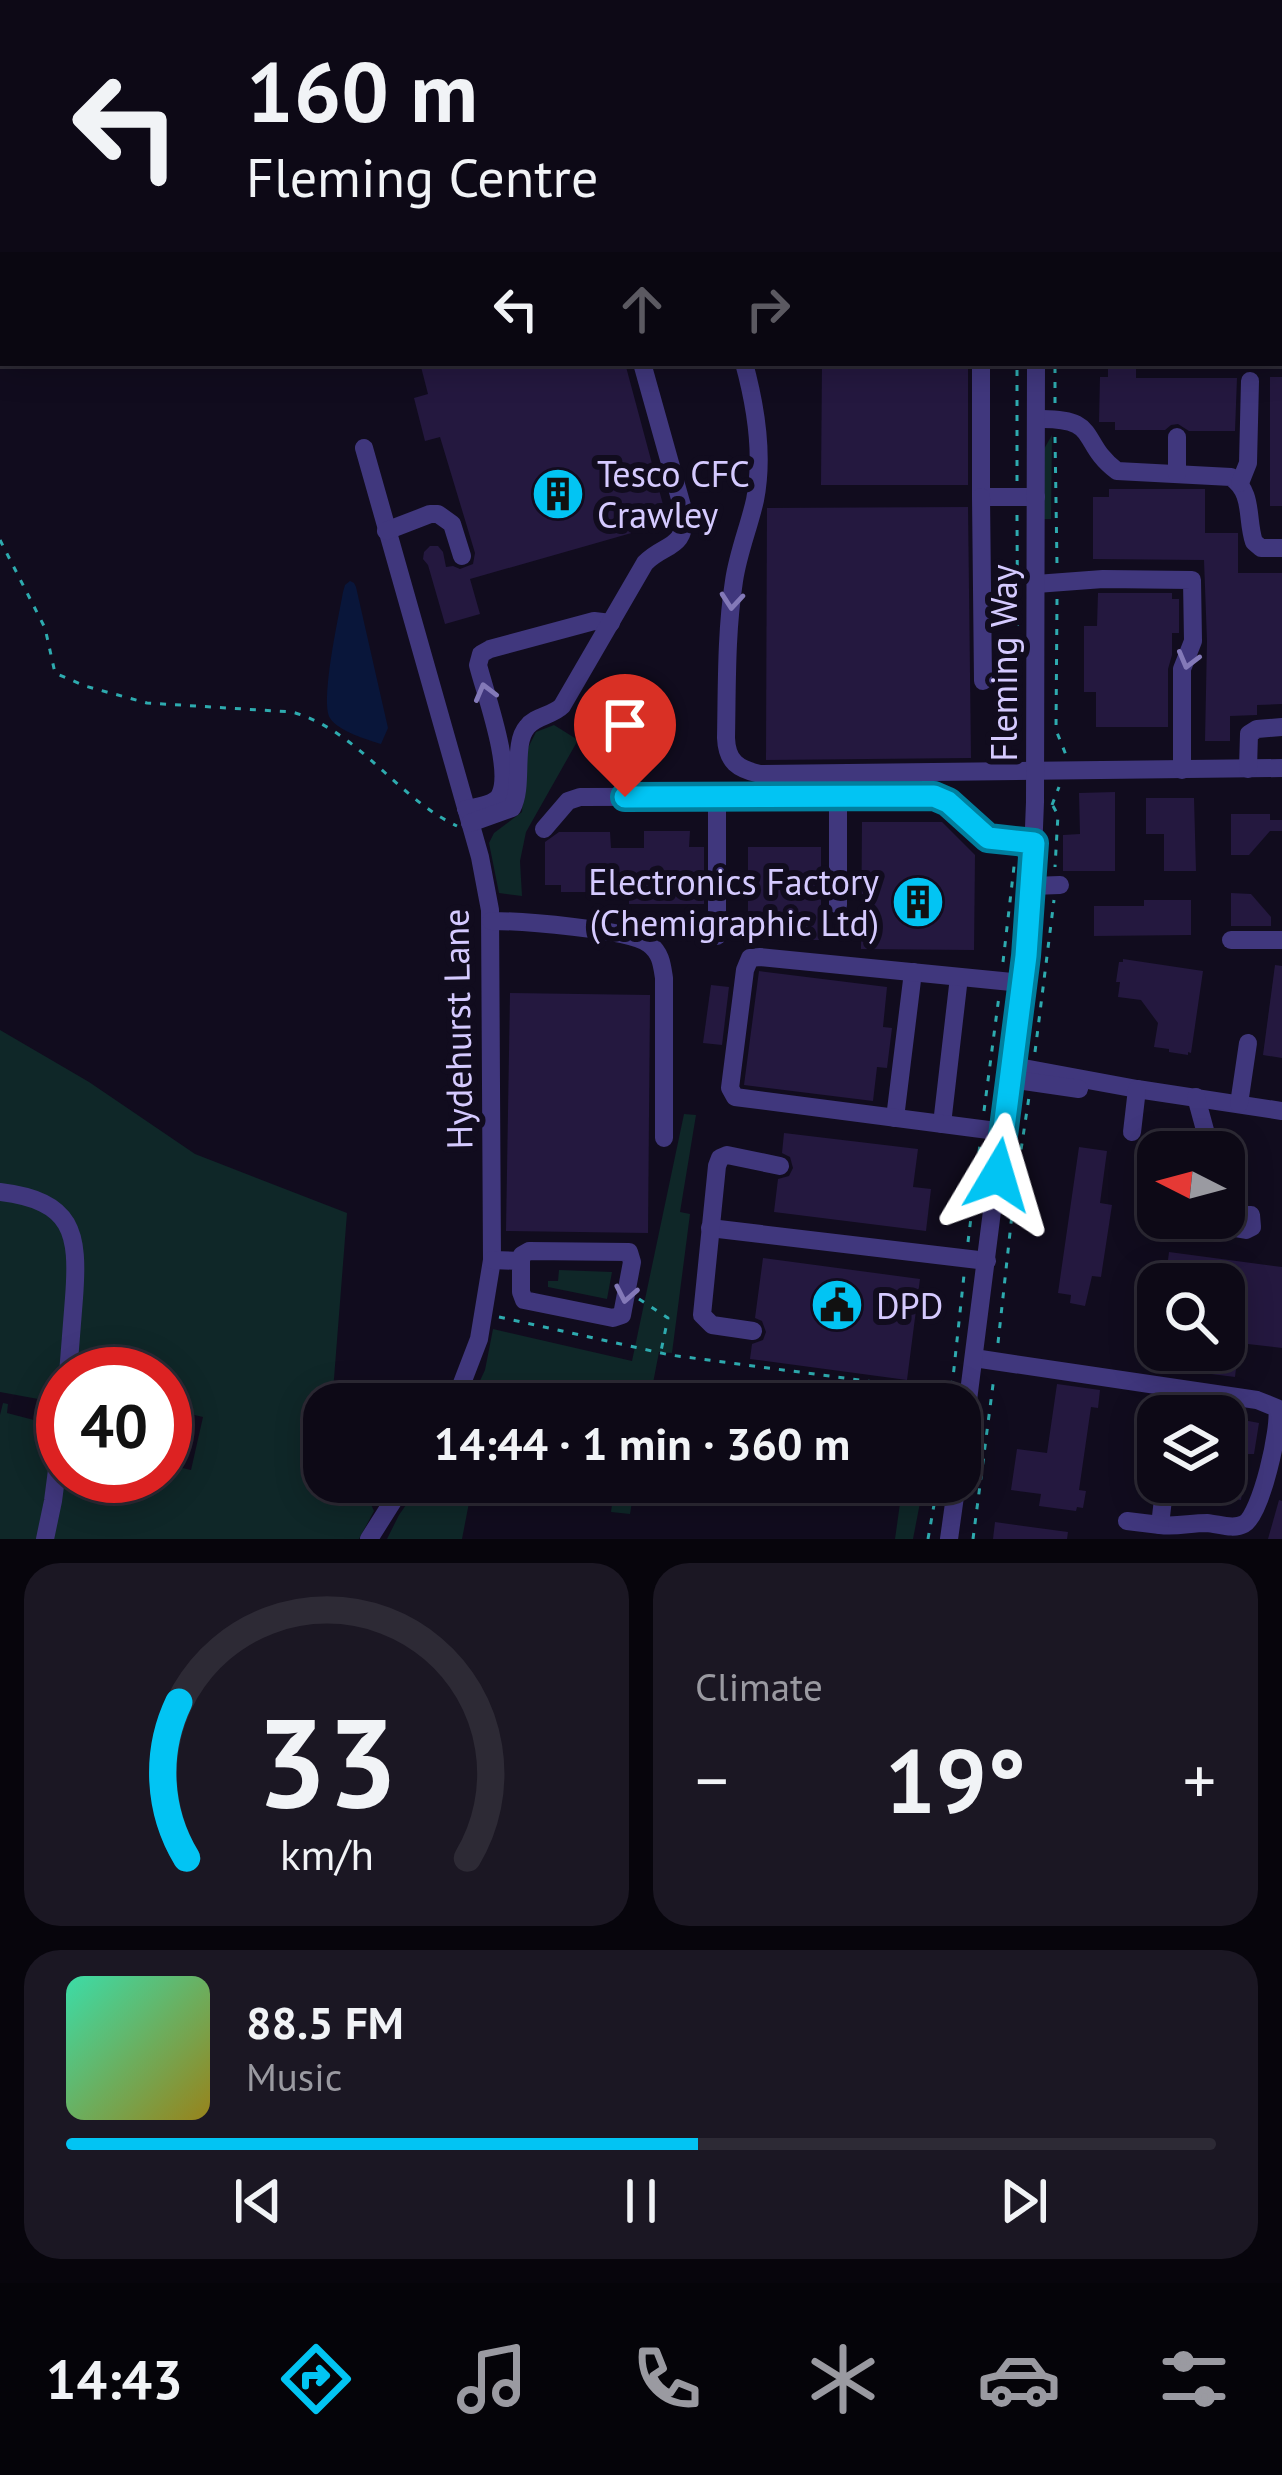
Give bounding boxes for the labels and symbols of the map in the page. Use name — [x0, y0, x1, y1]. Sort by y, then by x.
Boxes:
place label: Tesco CFC Crawley — [597, 450, 750, 538]
building icon: Tesco CFC Crawley — [530, 466, 586, 522]
street label: Fleming Way — [980, 564, 1027, 762]
one-way arrow — [720, 592, 745, 611]
one-way arrow — [1177, 649, 1202, 670]
pin — [574, 674, 676, 797]
one-way arrow — [475, 682, 500, 702]
place label: Electronics Factory (Chemigraphic Ltd) — [588, 858, 879, 946]
building icon: Electronics Factory (Chemigraphic Ltd) — [890, 874, 946, 930]
street label: Hydehurst Lane — [431, 908, 483, 1150]
position arrow — [935, 1112, 1061, 1238]
north arrow — [1137, 1131, 1245, 1239]
public building icon: DPD — [809, 1277, 865, 1333]
place label: DPD — [876, 1282, 943, 1329]
one-way arrow — [614, 1284, 640, 1304]
speed limit sign: 40 — [36, 1347, 192, 1503]

